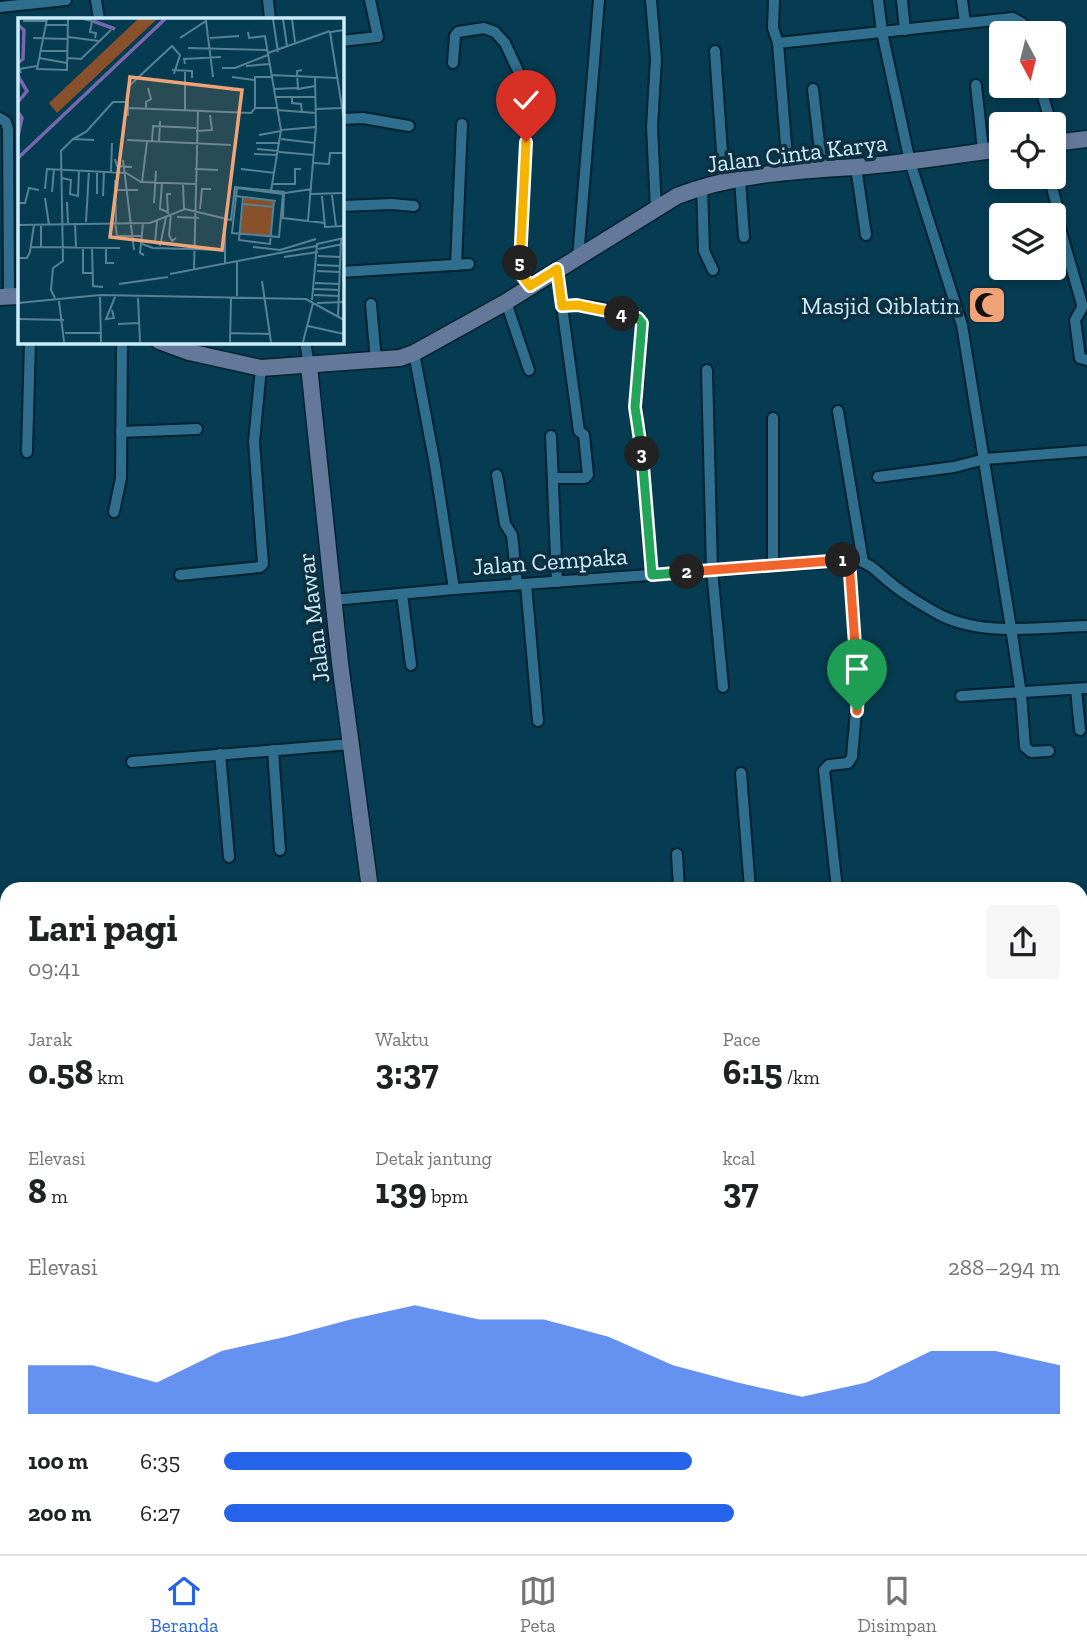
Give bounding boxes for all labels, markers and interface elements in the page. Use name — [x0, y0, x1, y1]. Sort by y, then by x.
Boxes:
inset map — [18, 18, 343, 343]
north arrow — [989, 21, 1066, 98]
map controls — [989, 21, 1066, 280]
pin — [496, 70, 556, 142]
icon: check — [507, 81, 545, 119]
button: locate — [989, 112, 1066, 189]
street label: Jalan Cinta Karya — [705, 127, 889, 178]
button: layers — [989, 203, 1066, 280]
pin: 5 — [503, 246, 538, 280]
text: 5 — [515, 251, 524, 274]
mosque icon: Masjid Qiblatin — [966, 284, 1008, 326]
place label: Masjid Qiblatin — [801, 291, 960, 320]
pin: 4 — [604, 296, 640, 332]
text: 4 — [616, 302, 627, 325]
pin: 3 — [624, 436, 660, 472]
text: 3 — [636, 442, 647, 465]
street label: Jalan Cempaka — [471, 541, 629, 581]
pin: 1 — [826, 542, 860, 578]
text: 1 — [839, 548, 846, 571]
street label: Jalan Mawar — [291, 551, 335, 685]
pin: 2 — [670, 554, 704, 590]
text: 2 — [681, 560, 692, 583]
pin — [827, 639, 887, 711]
icon: arrive — [838, 650, 876, 688]
text: Lari pagi — [28, 905, 178, 951]
button: share — [986, 905, 1060, 979]
text: 09:41 — [28, 954, 80, 982]
text: Jarak — [28, 1028, 72, 1051]
text: Waktu — [375, 1028, 429, 1051]
text: Pace — [723, 1028, 760, 1051]
text: 0.58 — [28, 1051, 93, 1093]
text: 3:37 — [375, 1051, 439, 1093]
text: 6:15 — [723, 1051, 783, 1093]
text: km — [93, 1066, 124, 1089]
text: /km — [783, 1066, 820, 1089]
text: Elevasi — [28, 1147, 85, 1170]
text: Detak jantung — [375, 1147, 492, 1170]
text: kcal — [723, 1147, 755, 1170]
text: 8 — [28, 1170, 47, 1212]
text: 139 — [375, 1170, 427, 1212]
text: 37 — [723, 1170, 759, 1212]
text: m — [47, 1185, 68, 1208]
text: bpm — [427, 1185, 468, 1208]
text: Elevasi — [28, 1253, 97, 1281]
text: 288–294 m — [948, 1253, 1060, 1281]
text: 100 m — [28, 1447, 88, 1475]
text: 6:35 — [140, 1447, 180, 1475]
text: 200 m — [28, 1499, 91, 1527]
text: 6:27 — [140, 1499, 180, 1527]
tab: Beranda — [150, 1572, 218, 1637]
tab: Peta — [519, 1572, 557, 1637]
tab: Disimpan — [857, 1572, 937, 1637]

